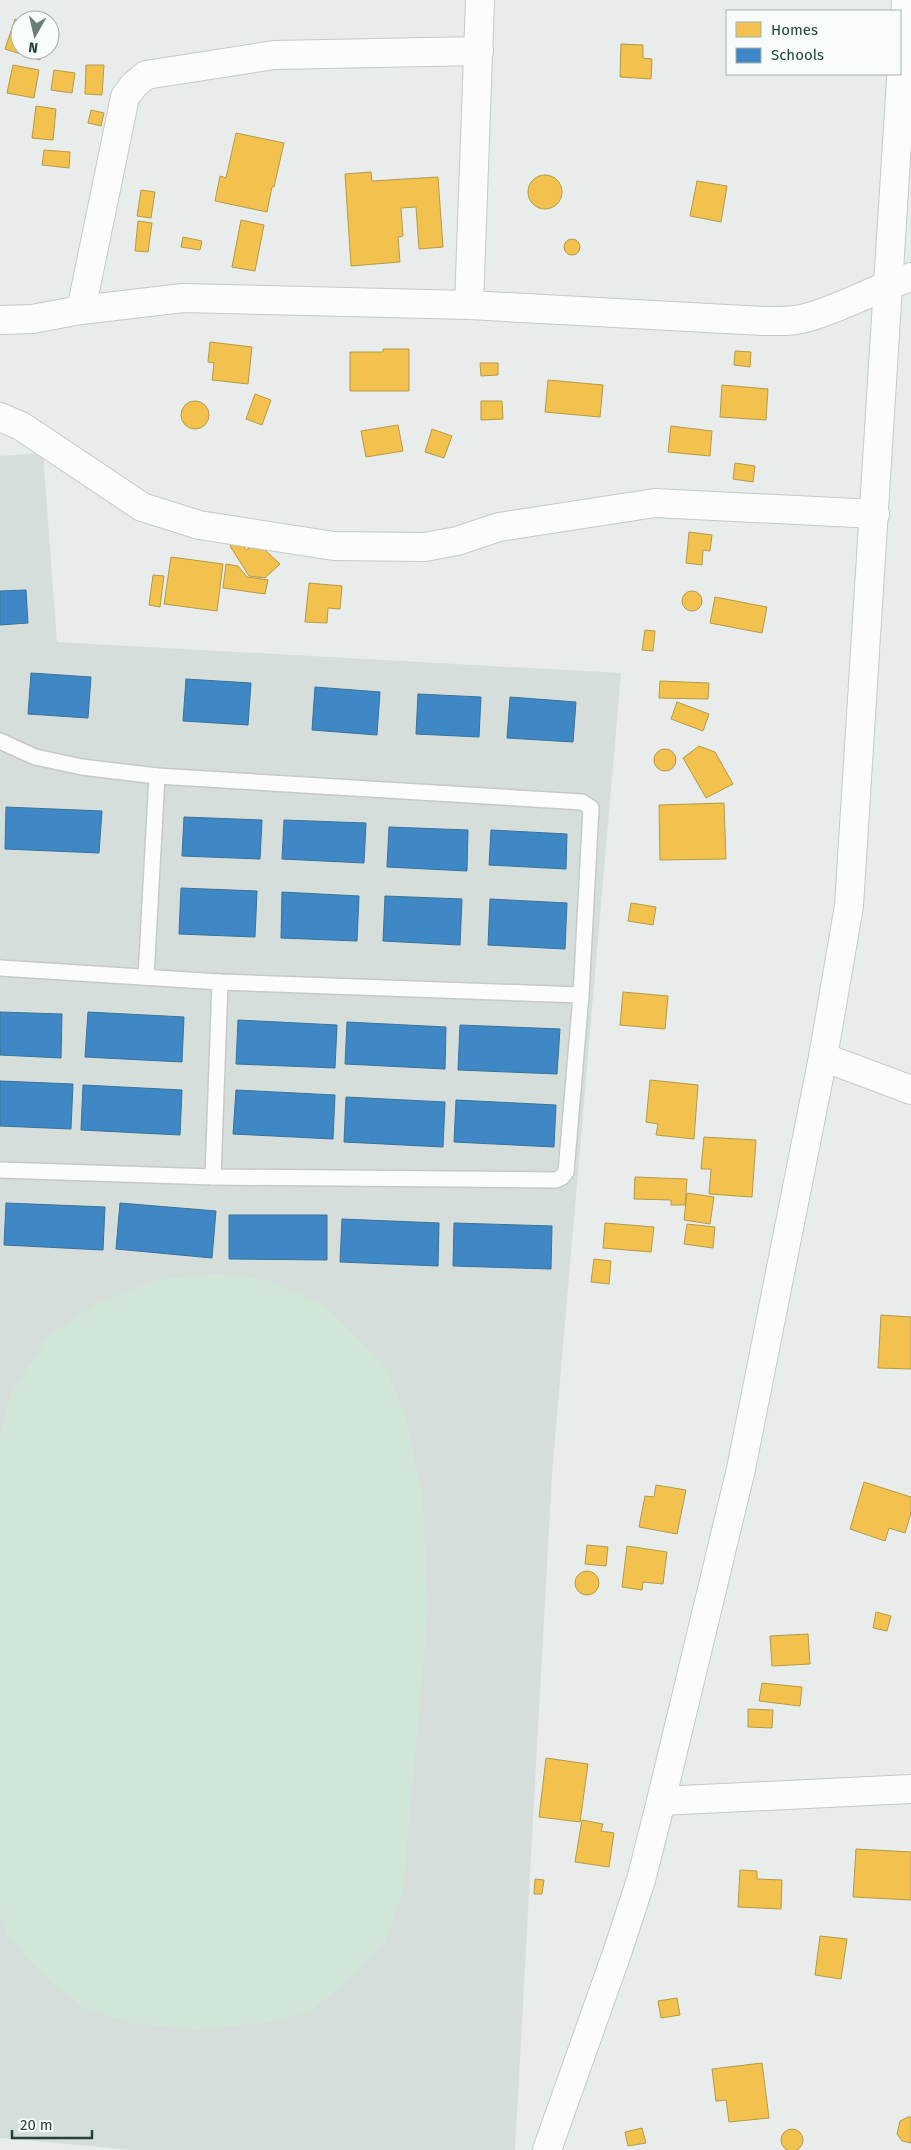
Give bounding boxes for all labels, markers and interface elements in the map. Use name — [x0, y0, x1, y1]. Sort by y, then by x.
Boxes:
north arrow — [10, 10, 60, 60]
legend — [726, 10, 901, 75]
text: Homes — [771, 21, 818, 39]
text: N — [27, 38, 39, 56]
text: Schools — [771, 46, 824, 64]
scale bar — [12, 2108, 92, 2140]
text: 20 m — [20, 2116, 53, 2134]

